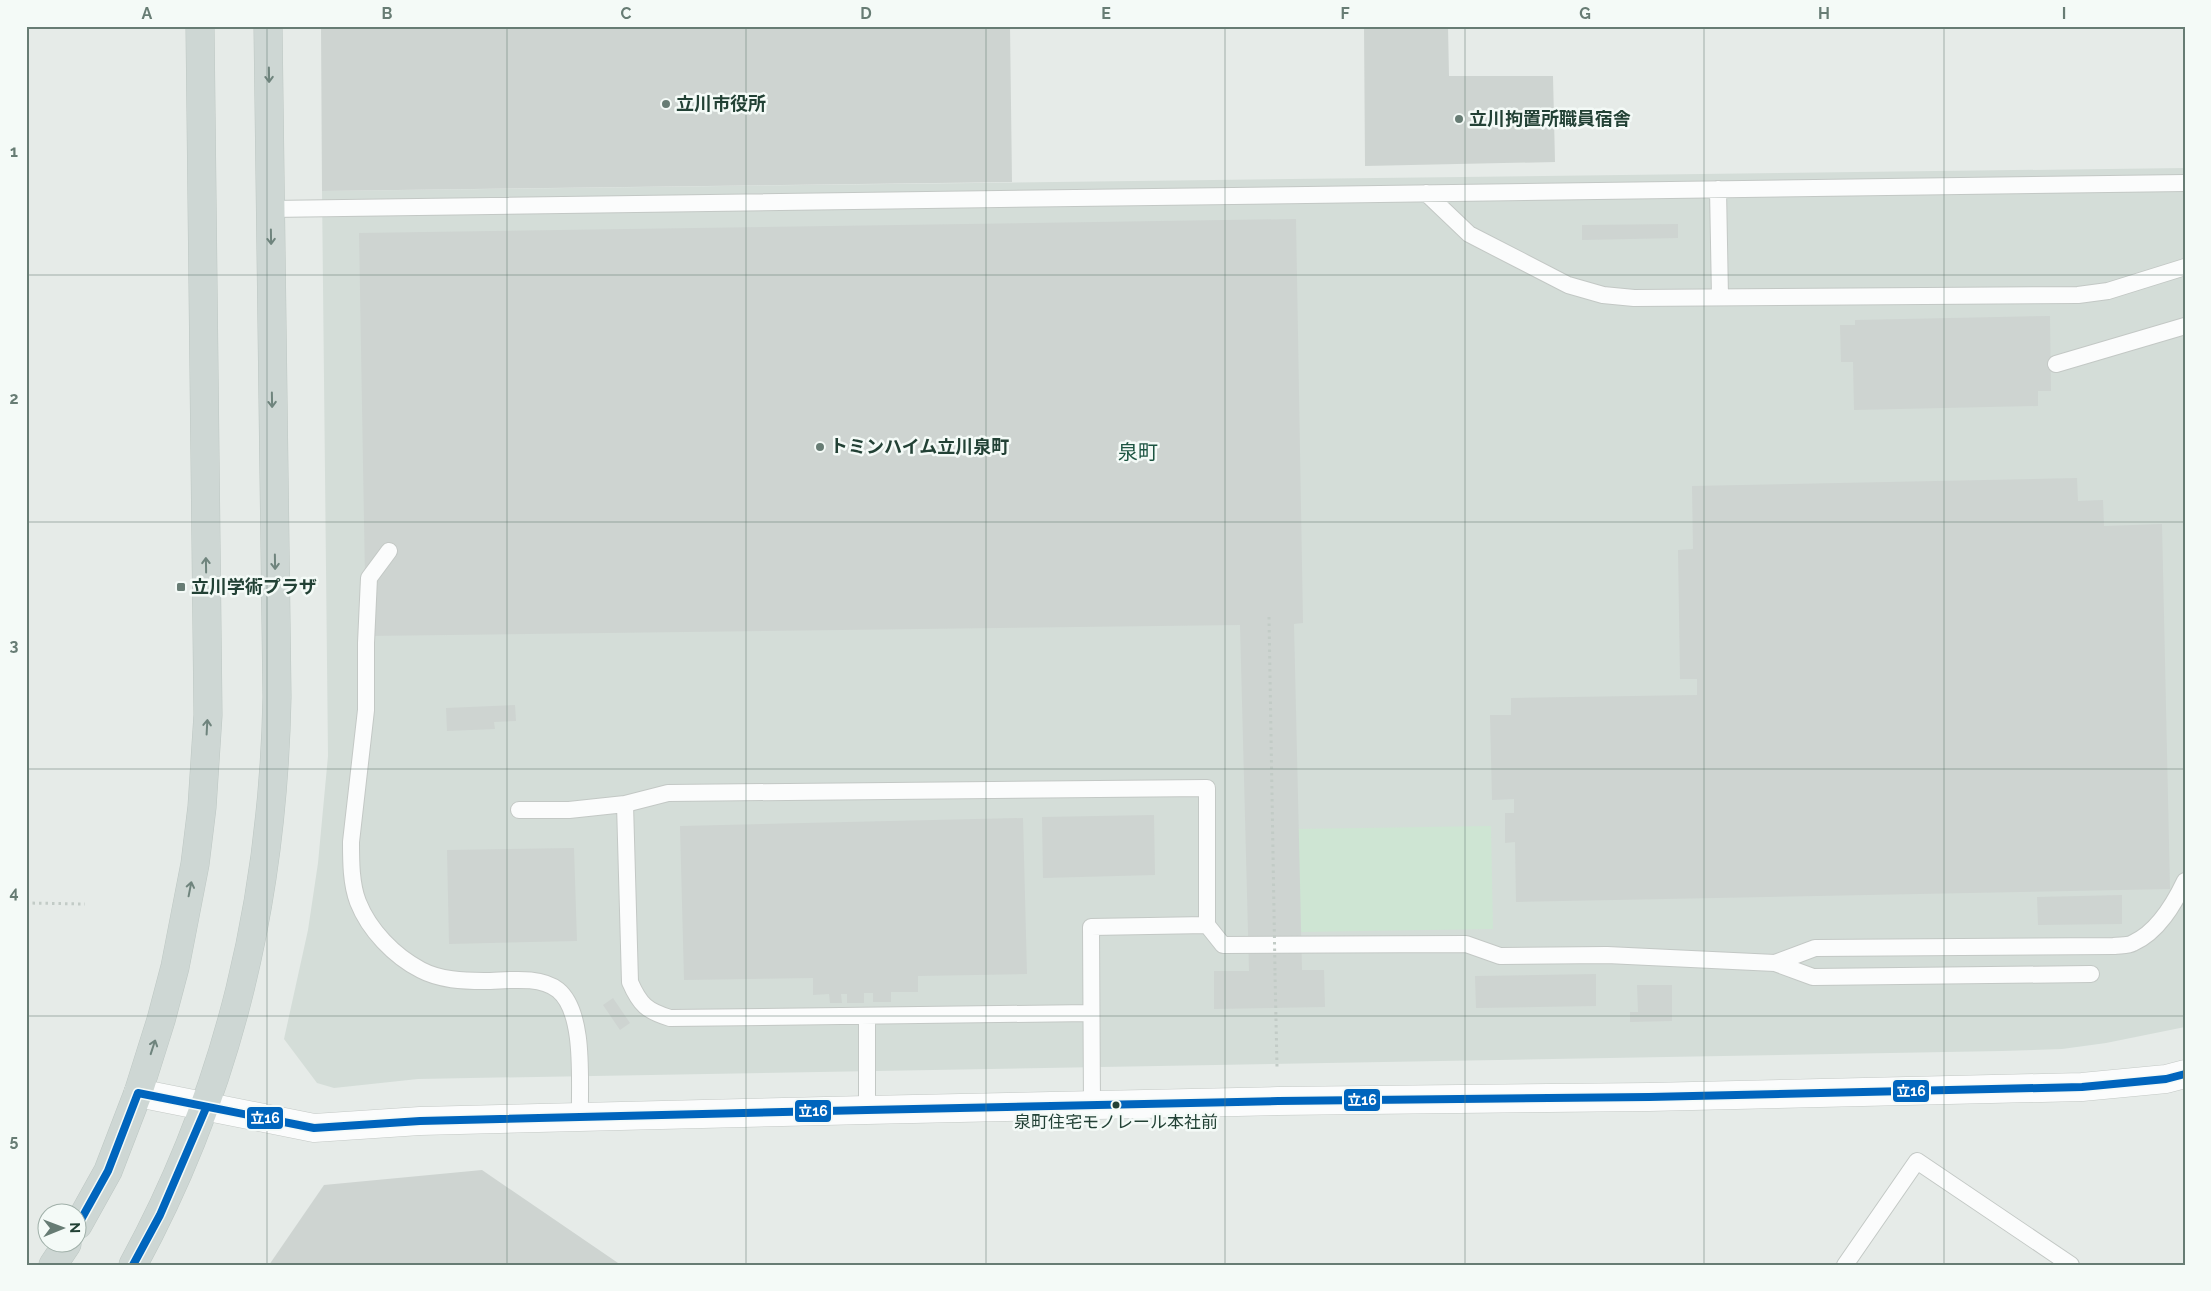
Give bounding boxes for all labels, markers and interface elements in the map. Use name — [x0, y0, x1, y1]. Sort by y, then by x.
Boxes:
text: A — [142, 4, 153, 23]
text: B — [382, 4, 393, 23]
text: C — [621, 4, 632, 23]
text: D — [860, 4, 872, 23]
text: E — [1101, 4, 1111, 23]
text: F — [1340, 4, 1350, 23]
text: G — [1579, 4, 1591, 23]
text: H — [1818, 4, 1830, 23]
text: I — [2062, 4, 2066, 23]
one-way arrow — [264, 66, 274, 83]
place label: 立川市役所 — [676, 93, 766, 114]
marker: 立川市役所 — [660, 98, 672, 110]
place label: 立川拘置所職員宿舎 — [1469, 108, 1631, 129]
marker: 立川拘置所職員宿舎 — [1453, 113, 1465, 125]
text: 1 — [10, 142, 18, 161]
one-way arrow — [266, 229, 276, 245]
text: 2 — [9, 389, 19, 408]
one-way arrow — [267, 392, 277, 408]
place label: トミンハイム立川泉町 — [830, 436, 1009, 457]
district label: 泉町 — [1118, 440, 1158, 464]
marker: トミンハイム立川泉町 — [814, 441, 826, 453]
one-way arrow — [270, 554, 279, 570]
one-way arrow — [201, 557, 211, 574]
place label: 立川学術プラザ — [191, 576, 317, 597]
marker: 立川学術プラザ — [175, 581, 187, 593]
text: 3 — [10, 636, 19, 655]
one-way arrow — [203, 720, 212, 736]
one-way arrow — [186, 881, 196, 897]
text: 4 — [9, 883, 19, 902]
one-way arrow — [149, 1039, 158, 1055]
line badge: 立16 — [1892, 1079, 1930, 1103]
text: 立16 — [1896, 1083, 1926, 1099]
line badge: 立16 — [1343, 1088, 1381, 1112]
text: 立16 — [1347, 1092, 1377, 1108]
line badge: 立16 — [794, 1099, 832, 1123]
marker: 泉町住宅モノレール本社前 — [1111, 1100, 1121, 1110]
text: 立16 — [798, 1103, 828, 1119]
line badge: 立16 — [246, 1106, 284, 1130]
text: 立16 — [250, 1110, 280, 1126]
place label: 泉町住宅モノレール本社前 — [1014, 1112, 1218, 1132]
text: 5 — [10, 1131, 19, 1150]
north arrow — [38, 1204, 88, 1254]
text: N — [67, 1222, 83, 1233]

